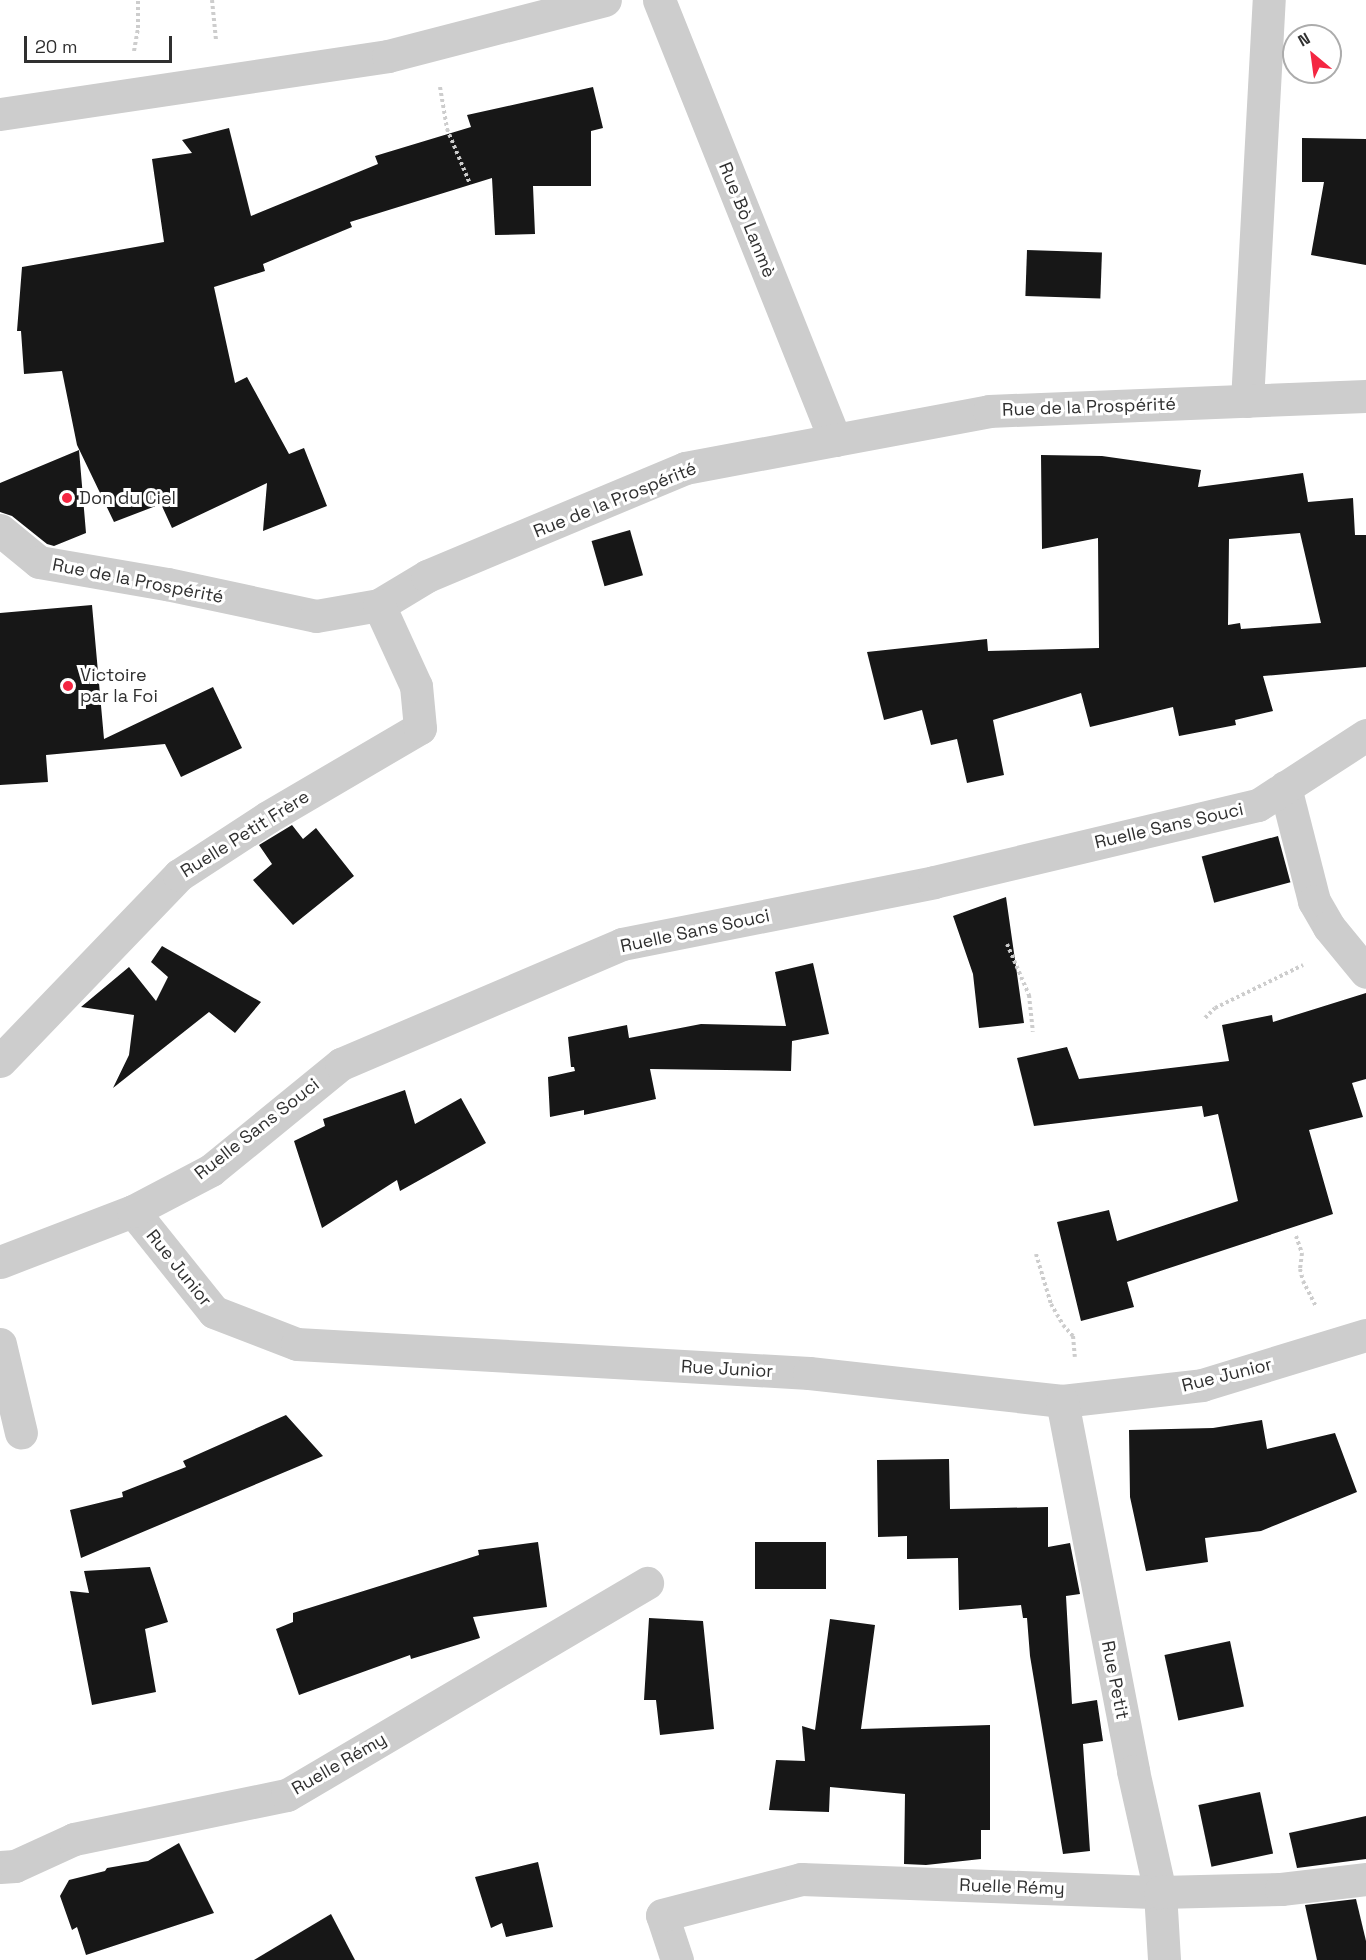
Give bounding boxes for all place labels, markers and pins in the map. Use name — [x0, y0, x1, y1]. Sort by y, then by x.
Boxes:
place label: Don du Ciel — [79, 487, 176, 509]
marker: Don du Ciel — [60, 491, 74, 505]
place label: Victoire par la Foi — [80, 665, 158, 708]
marker: Victoire par la Foi — [61, 679, 75, 693]

